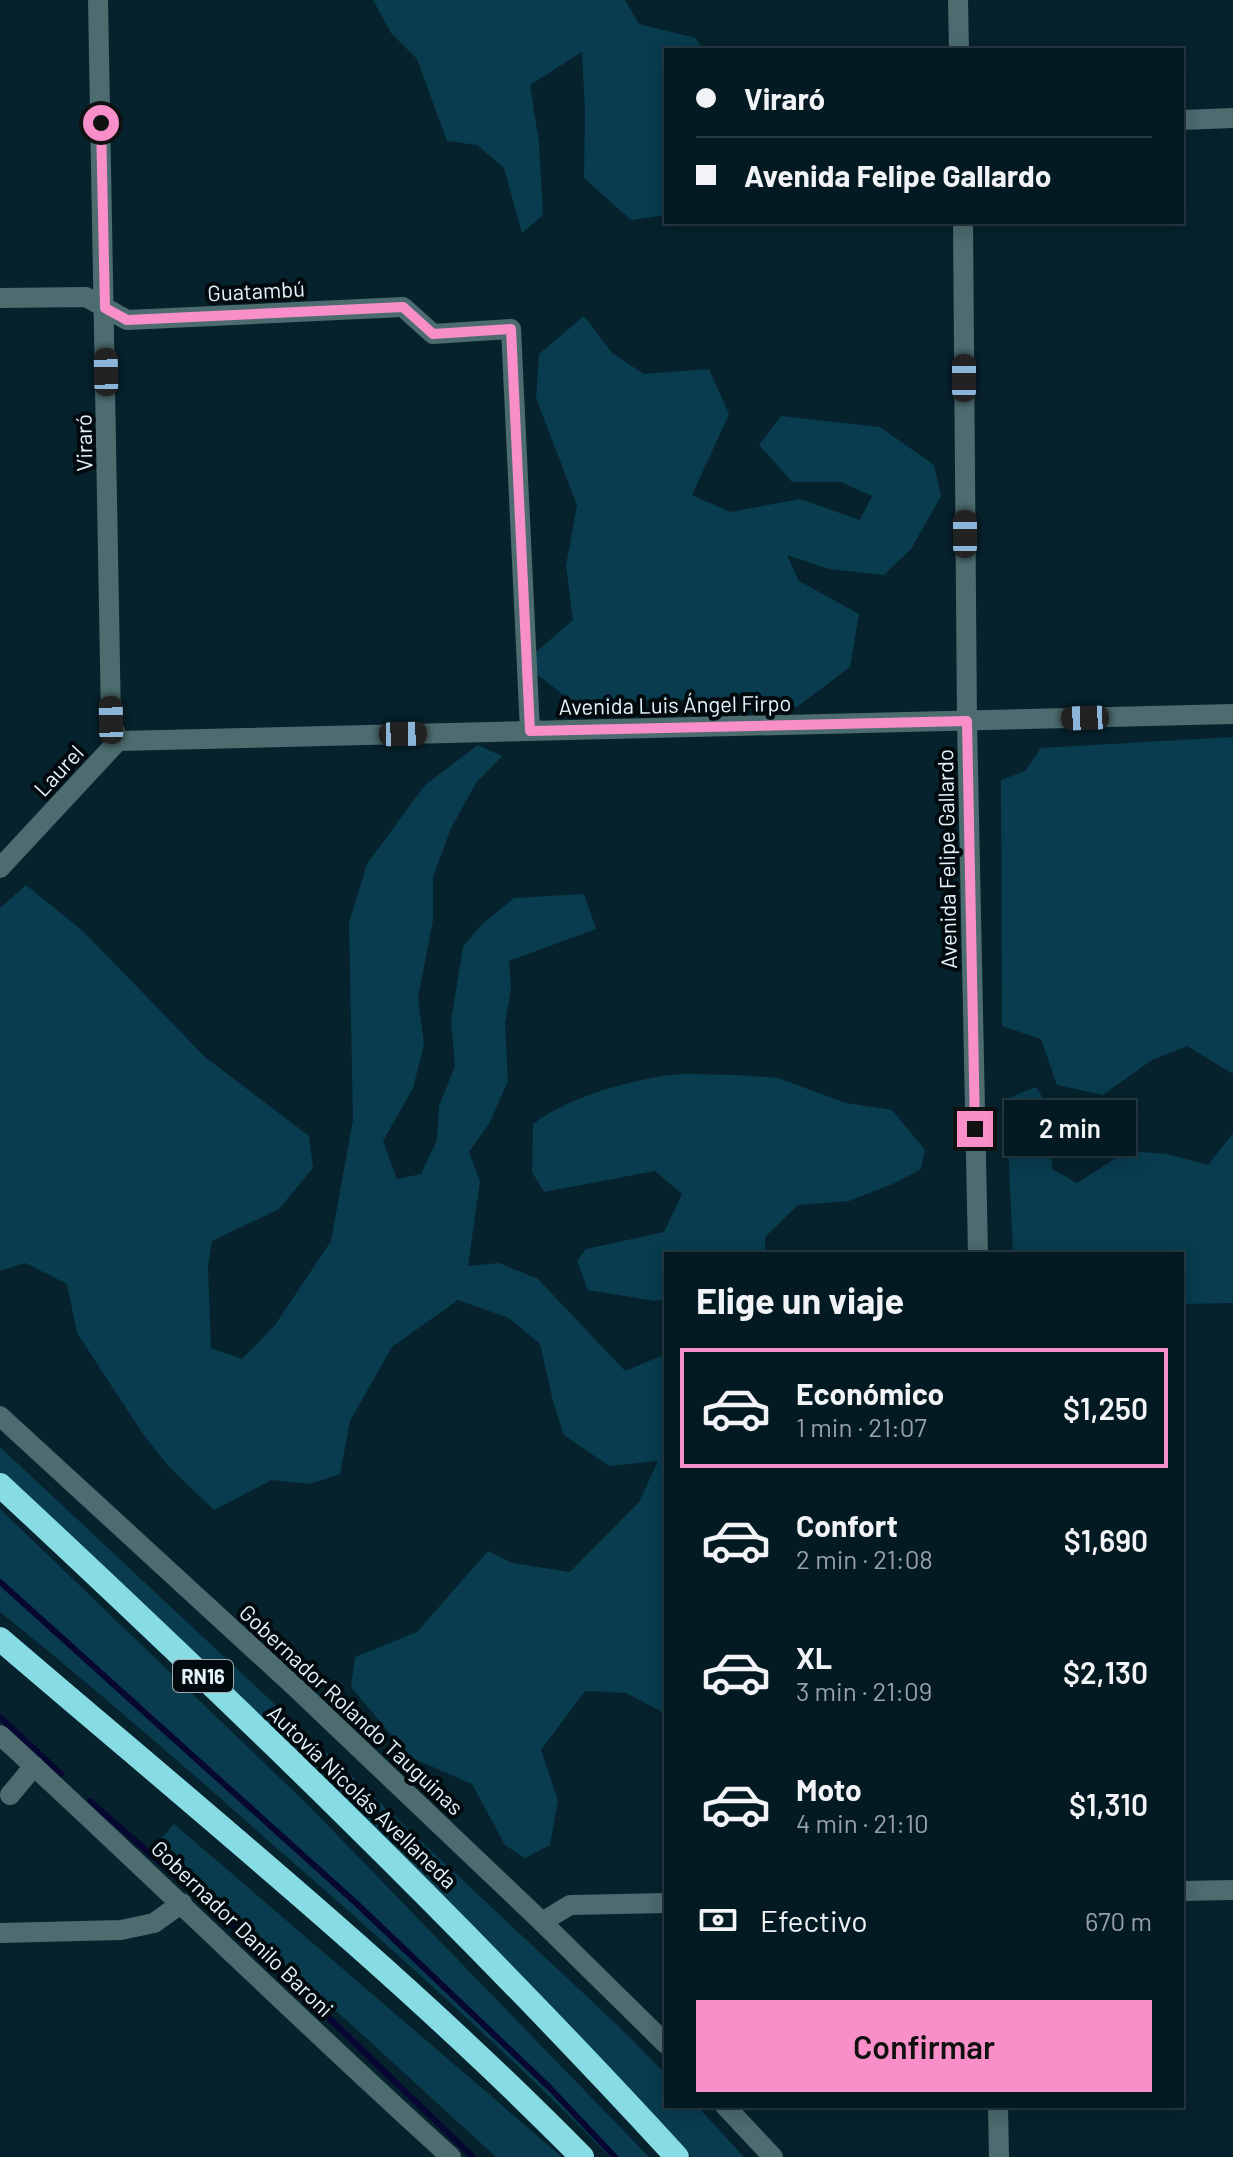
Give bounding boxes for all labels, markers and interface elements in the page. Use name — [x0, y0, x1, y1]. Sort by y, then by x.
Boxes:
text: Viraró — [744, 80, 825, 116]
route start — [83, 105, 119, 141]
text: Avenida Felipe Gallardo — [744, 157, 1052, 193]
street label: Guatambú — [207, 274, 305, 306]
car — [94, 348, 118, 396]
car — [952, 354, 976, 402]
street label: Viraró — [70, 414, 96, 472]
car — [953, 510, 977, 558]
street label: Avenida Luis Ángel Firpo — [558, 689, 792, 719]
car — [99, 696, 123, 744]
car — [1061, 705, 1109, 731]
car — [379, 722, 427, 746]
street label: Laurel — [28, 739, 88, 801]
street label: Avenida Felipe Gallardo — [931, 749, 961, 969]
callout: 2 min — [1003, 1101, 1135, 1157]
route end — [957, 1111, 993, 1147]
text: 2 min — [1039, 1112, 1101, 1143]
text: Elige un viaje — [696, 1278, 904, 1321]
icon: car — [700, 1372, 772, 1444]
text: Económico — [796, 1375, 944, 1411]
text: $1,250 — [1063, 1390, 1148, 1426]
text: 1 min · 21:07 — [796, 1411, 927, 1442]
icon: car — [700, 1504, 772, 1576]
text: Confort — [796, 1507, 898, 1543]
text: $1,690 — [1064, 1522, 1148, 1558]
text: 2 min · 21:08 — [796, 1543, 933, 1574]
street label: Gobernador Rolando Tauguinas — [235, 1598, 469, 1820]
icon: car — [700, 1636, 772, 1708]
text: XL — [796, 1639, 832, 1675]
text: $2,130 — [1063, 1654, 1148, 1690]
road number: RN16 — [173, 1660, 233, 1692]
text: 3 min · 21:09 — [796, 1675, 932, 1706]
street label: Autovía Nicolás Avellaneda — [263, 1699, 463, 1893]
icon: car — [700, 1768, 772, 1840]
text: Moto — [796, 1771, 862, 1807]
text: $1,310 — [1069, 1786, 1148, 1822]
text: 4 min · 21:10 — [796, 1807, 929, 1838]
street label: Gobernador Danilo Baroni — [147, 1834, 339, 2022]
icon: cash — [696, 1898, 740, 1942]
text: Efectivo — [760, 1902, 868, 1938]
text: 670 m — [1085, 1905, 1152, 1936]
button: Confirmar — [696, 2000, 1152, 2092]

